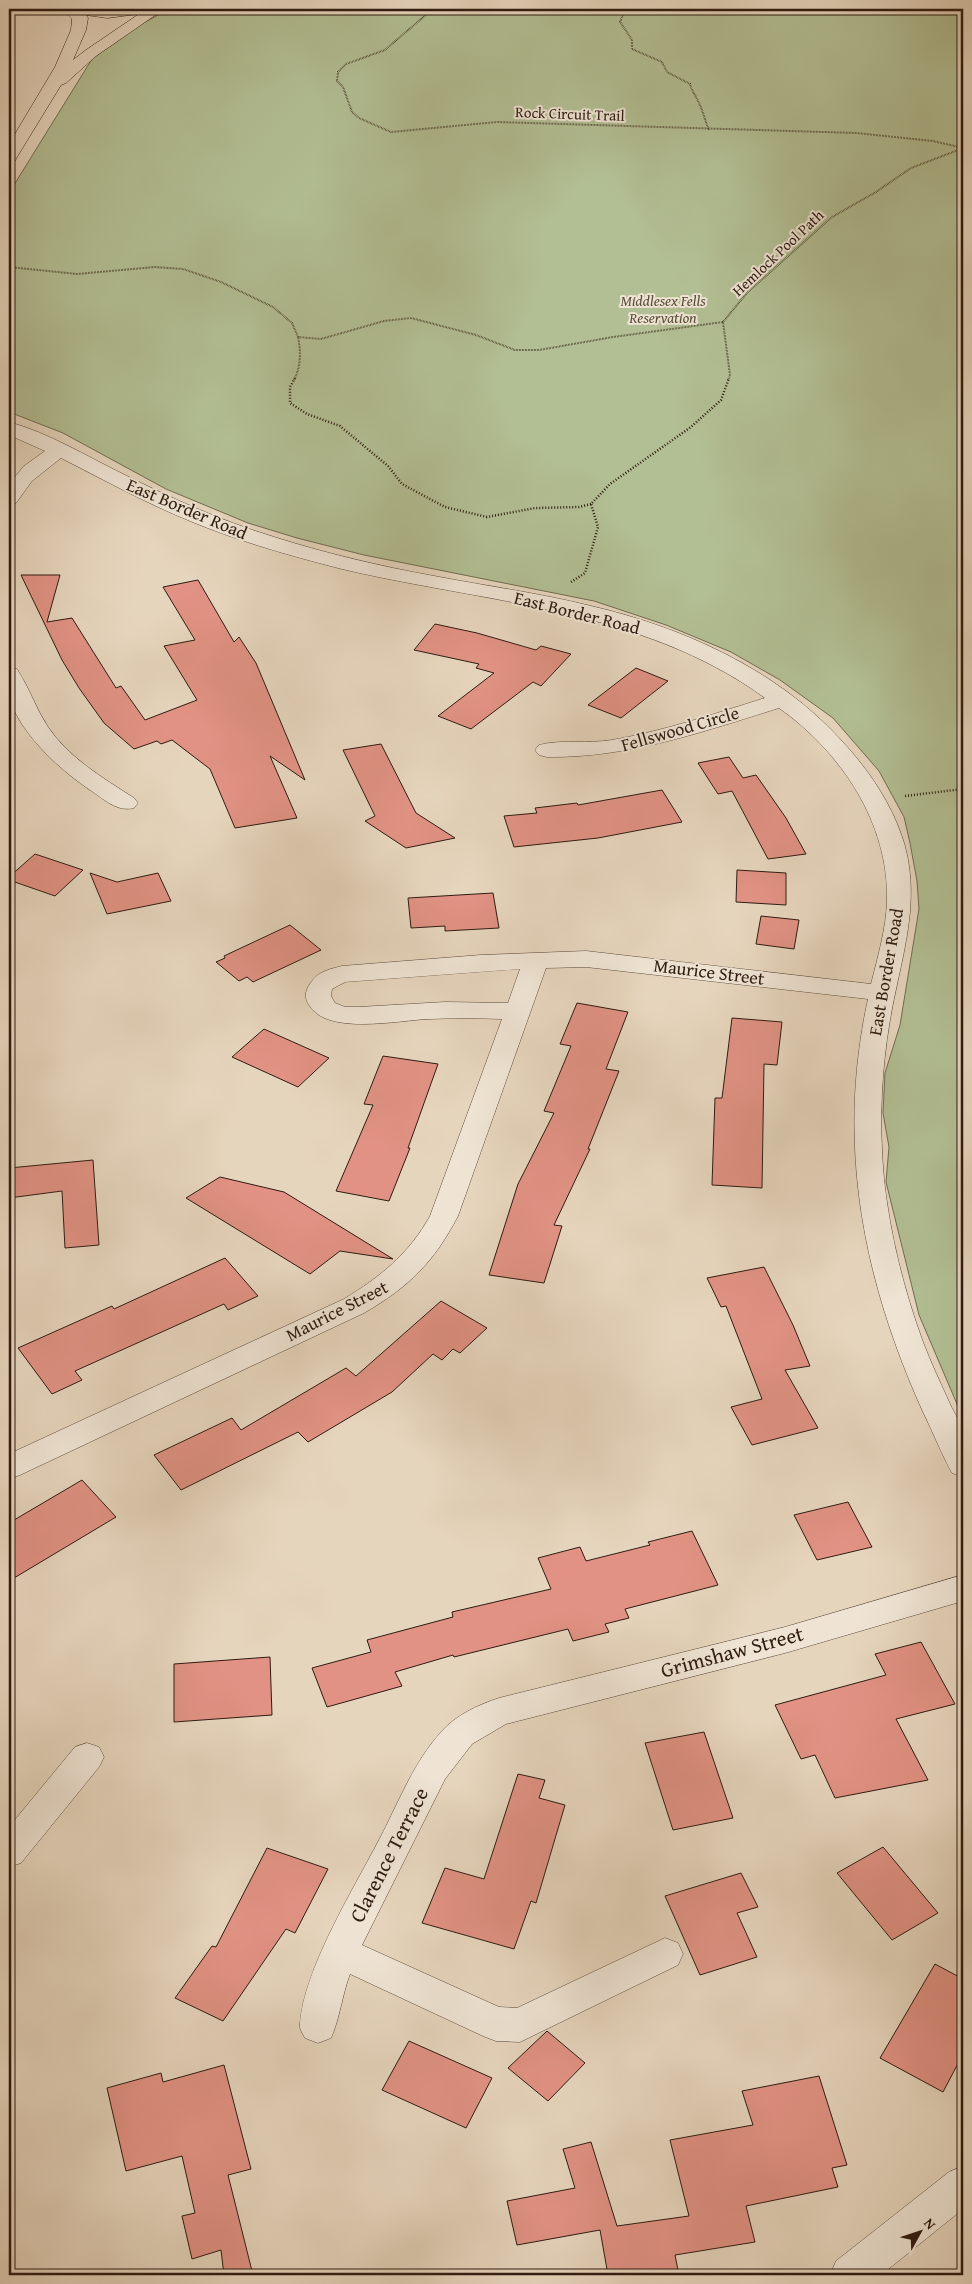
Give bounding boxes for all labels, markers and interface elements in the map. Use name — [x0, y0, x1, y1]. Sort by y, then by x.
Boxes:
street label: Rock Circuit Trail — [515, 101, 625, 126]
street label: Hemlock Pool Path — [727, 204, 828, 301]
park label: Middlesex Fells Reservation — [620, 290, 706, 328]
street label: East Border Road — [123, 471, 252, 546]
street label: East Border Road — [511, 584, 643, 641]
street label: Fellswood Circle — [618, 699, 742, 758]
street label: East Border Road — [861, 906, 910, 1038]
street label: Maurice Street — [652, 951, 767, 992]
street label: Maurice Street — [281, 1273, 393, 1348]
street label: Grimshaw Street — [657, 1617, 807, 1685]
street label: Clarence Terrace — [341, 1782, 436, 1928]
north arrow — [894, 2206, 944, 2256]
text: N — [919, 2214, 941, 2234]

